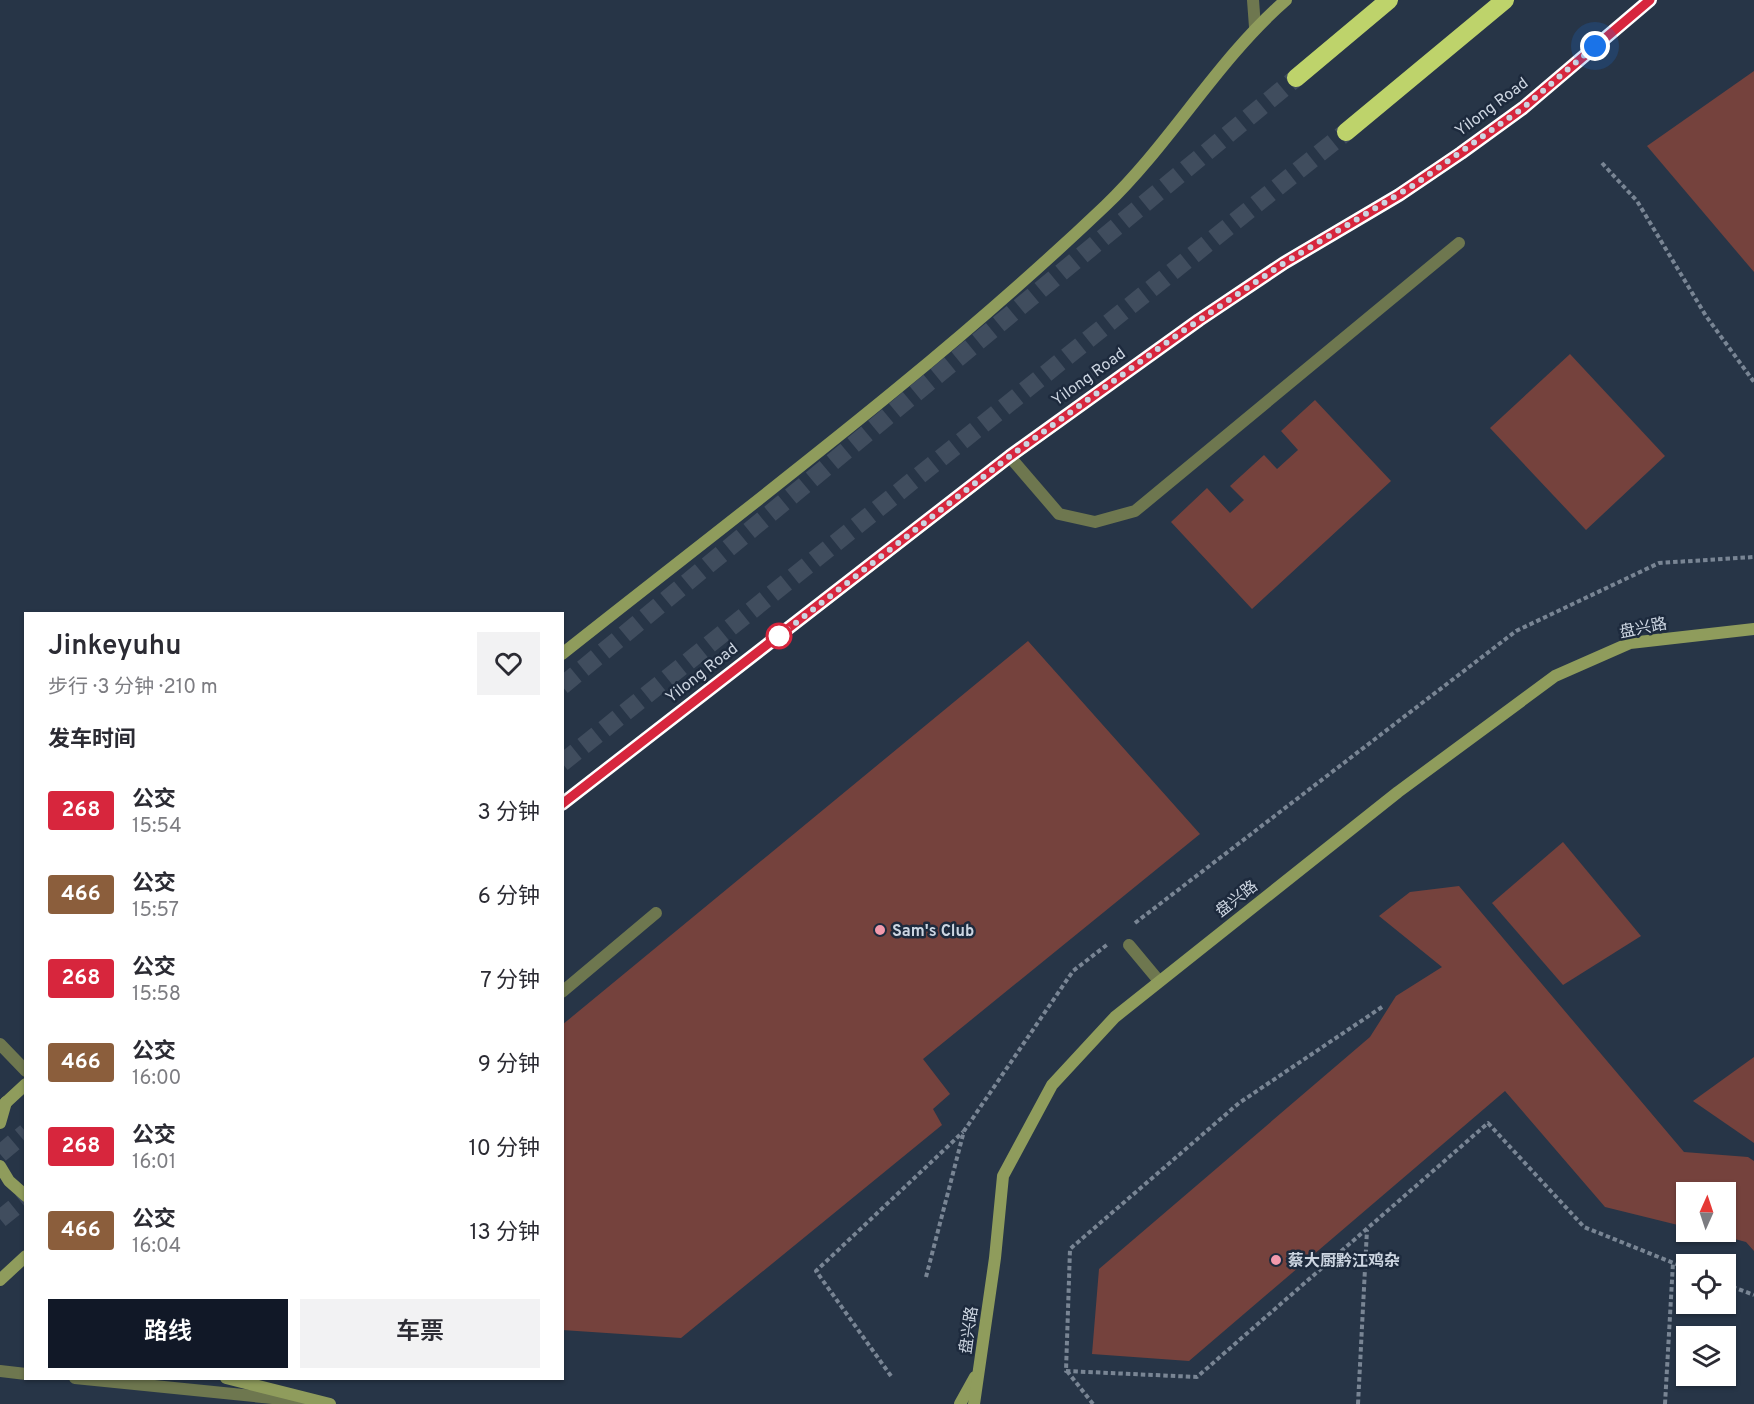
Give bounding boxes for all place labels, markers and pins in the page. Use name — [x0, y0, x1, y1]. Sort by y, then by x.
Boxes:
unlabelled marker — [766, 623, 792, 649]
place label: Sam's Club — [892, 922, 974, 942]
marker: Sam's Club — [873, 923, 887, 937]
place label: 蔡大厨黔江鸡杂 — [1288, 1252, 1400, 1272]
marker: 蔡大厨黔江鸡杂 — [1269, 1253, 1283, 1267]

